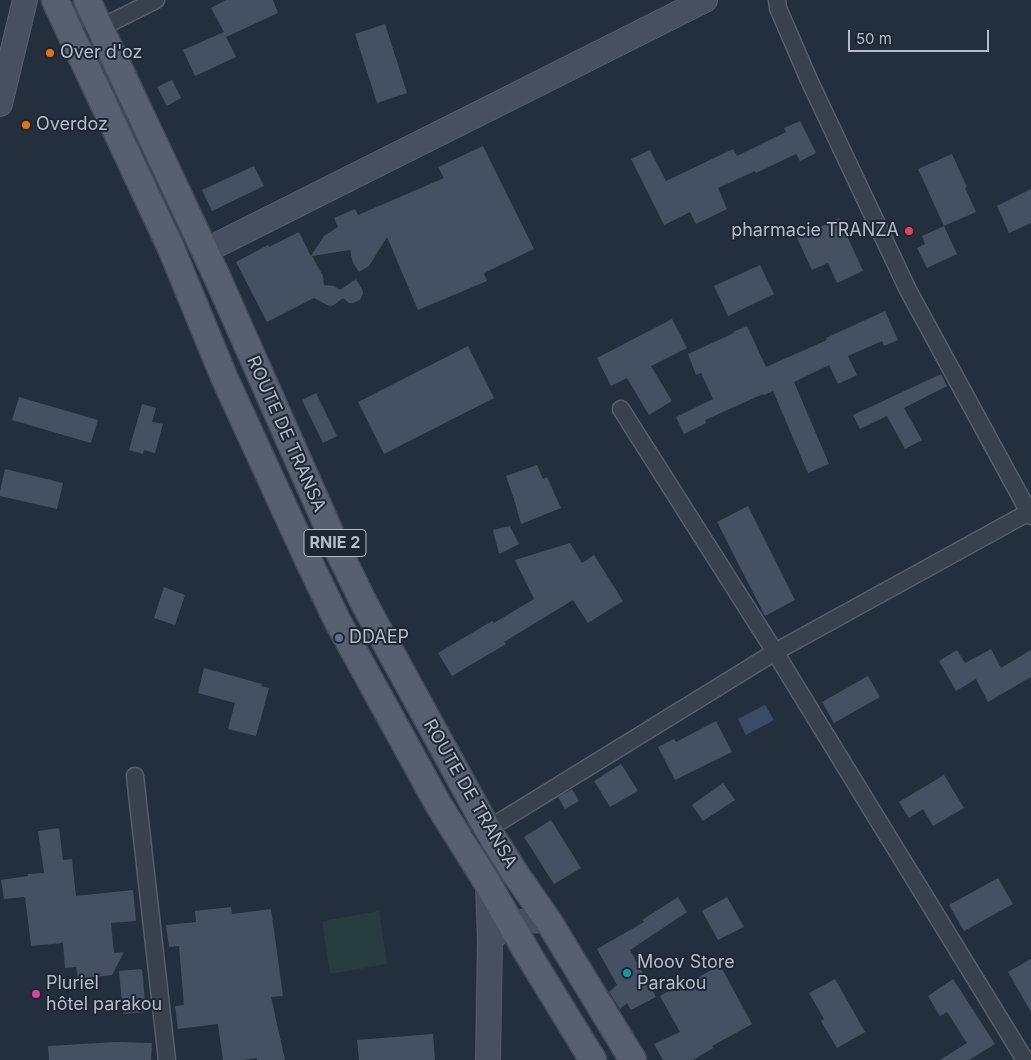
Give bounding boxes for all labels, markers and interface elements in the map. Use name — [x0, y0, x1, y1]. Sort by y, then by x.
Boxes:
scale bar — [851, 20, 992, 52]
text: 50 m — [856, 29, 892, 48]
place label: Over d'oz — [60, 42, 142, 64]
marker: Over d'oz — [44, 47, 56, 59]
place label: Overdoz — [36, 114, 108, 136]
marker: Overdoz — [20, 119, 32, 131]
place label: pharmacie TRANZA — [731, 220, 899, 242]
marker: pharmacie TRANZA — [903, 225, 915, 237]
street label: ROUTE DE TRANSA — [242, 353, 330, 515]
road number: RNIE 2 — [304, 530, 366, 556]
place label: DDAEP — [349, 627, 409, 649]
marker: DDAEP — [333, 632, 345, 644]
street label: ROUTE DE TRANSA — [419, 716, 521, 872]
place label: Moov Store Parakou — [637, 952, 735, 994]
marker: Moov Store Parakou — [621, 967, 633, 979]
place label: Pluriel hôtel parakou — [46, 973, 162, 1016]
marker: Pluriel hôtel parakou — [30, 988, 42, 1000]

